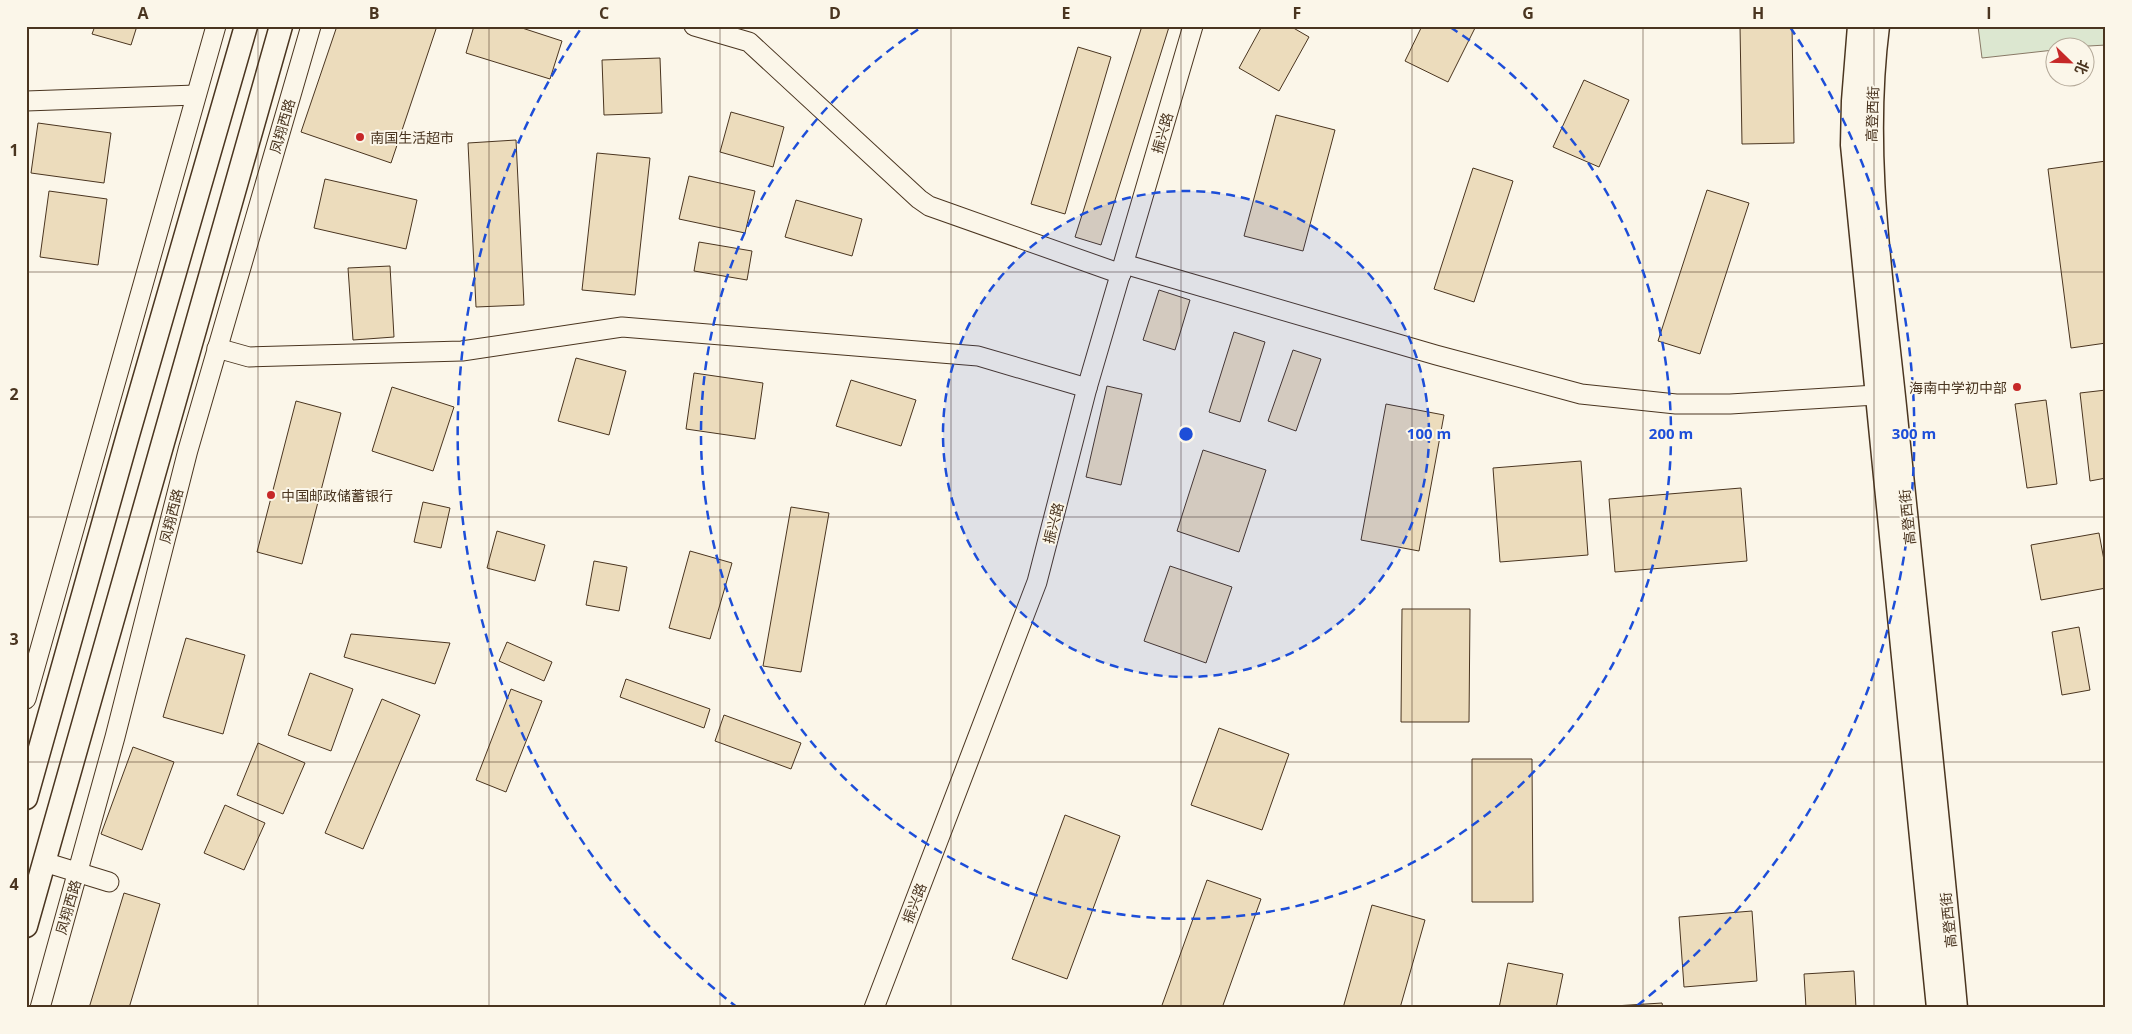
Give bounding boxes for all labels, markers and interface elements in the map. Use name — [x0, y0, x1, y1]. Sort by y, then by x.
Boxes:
text: A — [137, 2, 149, 24]
text: B — [369, 2, 379, 24]
text: C — [599, 2, 609, 24]
text: D — [829, 2, 841, 24]
text: E — [1062, 2, 1071, 24]
text: F — [1293, 2, 1301, 24]
text: G — [1522, 2, 1534, 24]
text: H — [1752, 2, 1764, 24]
text: I — [1986, 2, 1992, 24]
north arrow — [2044, 38, 2094, 88]
text: 北 — [2071, 57, 2094, 77]
street label: 高登西街 — [1862, 86, 1882, 142]
street label: 凤翔西路 — [265, 96, 299, 156]
street label: 振兴路 — [1147, 110, 1177, 156]
place label: 南国生活超市 — [370, 128, 454, 147]
marker: 南国生活超市 — [354, 131, 366, 143]
text: 1 — [9, 139, 19, 161]
place label: 海南中学初中部 — [1909, 378, 2007, 397]
marker: 海南中学初中部 — [2011, 381, 2023, 393]
text: 2 — [9, 383, 19, 405]
text: 100 m — [1407, 423, 1451, 443]
text: 200 m — [1649, 423, 1693, 443]
text: 300 m — [1892, 423, 1936, 443]
centre of rings — [1177, 425, 1195, 443]
place label: 中国邮政储蓄银行 — [281, 486, 393, 505]
street label: 凤翔西路 — [155, 487, 187, 545]
street label: 高登西街 — [1895, 488, 1919, 546]
marker: 中国邮政储蓄银行 — [265, 489, 277, 501]
street label: 振兴路 — [1038, 500, 1068, 546]
text: 3 — [9, 628, 19, 650]
text: 4 — [9, 873, 19, 895]
street label: 凤翔西路 — [51, 877, 85, 937]
street label: 振兴路 — [898, 880, 930, 926]
street label: 高登西街 — [1936, 891, 1960, 949]

